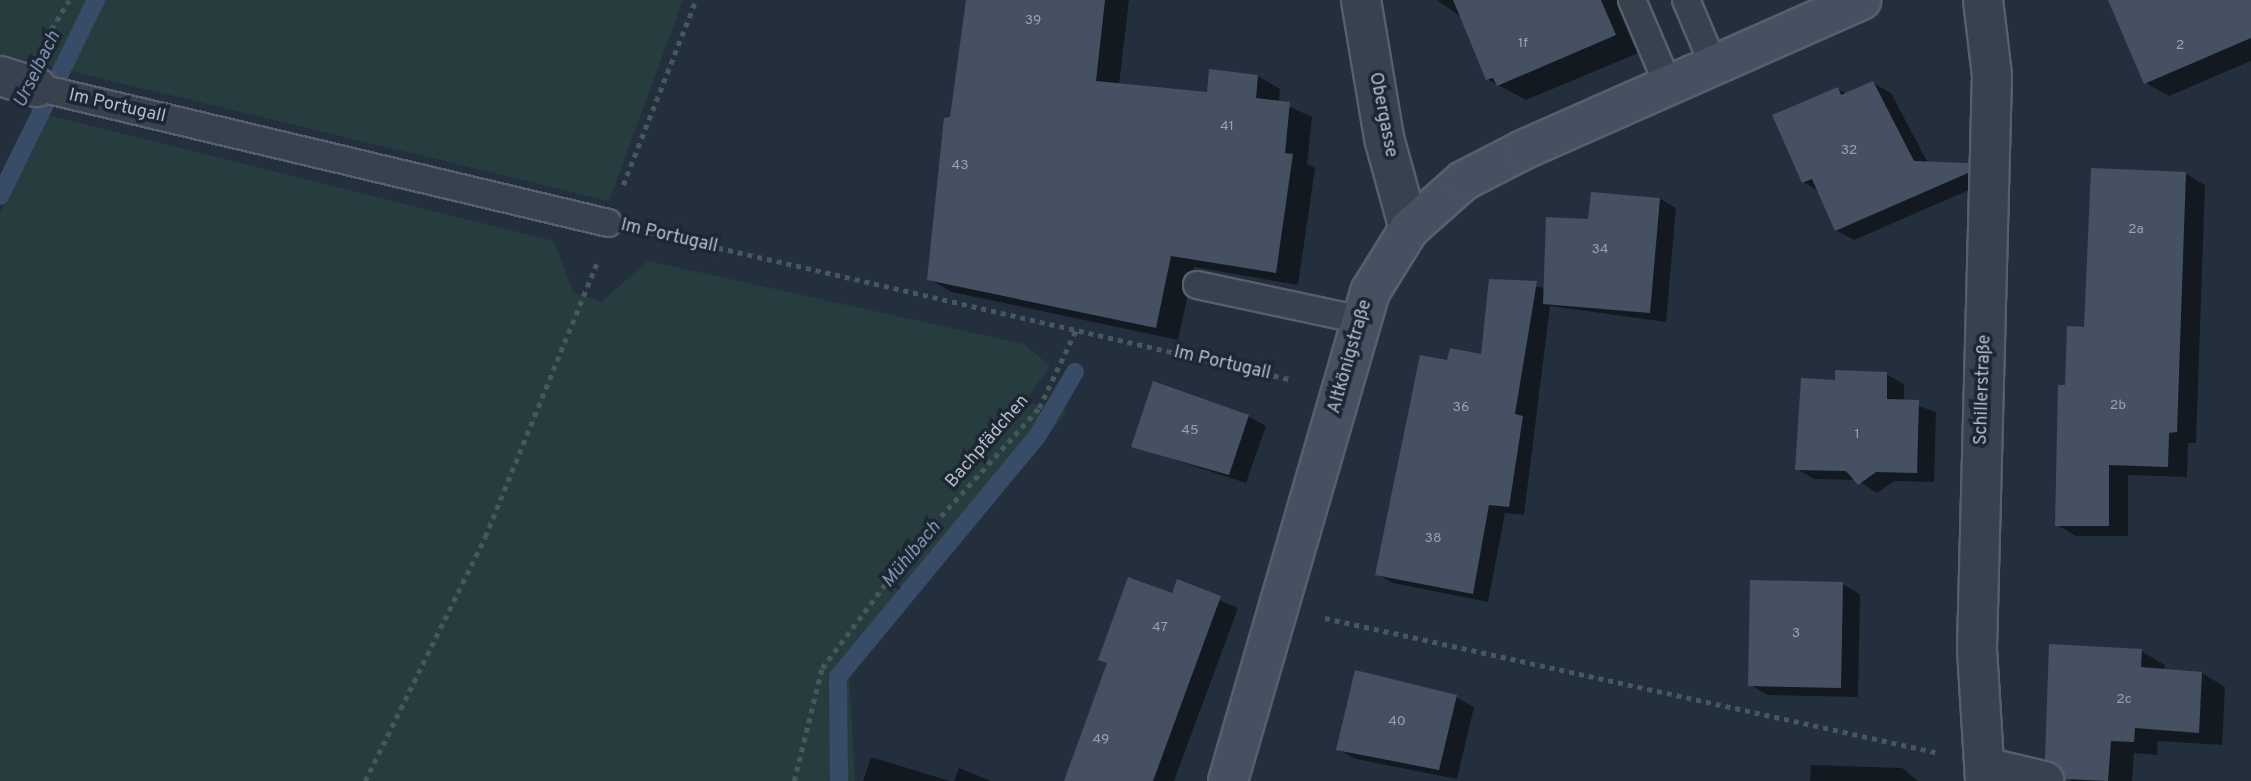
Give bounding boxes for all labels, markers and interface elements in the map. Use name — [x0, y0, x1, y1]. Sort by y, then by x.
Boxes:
house number: 39 — [1025, 13, 1041, 29]
water label: Urselbach — [10, 28, 66, 112]
house number: 1f — [1518, 36, 1528, 52]
house number: 2 — [2176, 38, 2184, 54]
street label: Obergasse — [1363, 71, 1401, 159]
street label: Im Portugall — [66, 85, 168, 129]
house number: 41 — [1220, 119, 1234, 135]
house number: 32 — [1841, 143, 1857, 159]
house number: 43 — [951, 158, 969, 174]
street label: Im Portugall — [618, 215, 720, 259]
house number: 2a — [2128, 222, 2144, 238]
house number: 34 — [1591, 242, 1609, 258]
street label: Altkönigstraße — [1324, 298, 1378, 416]
street label: Schillerstraße — [1971, 334, 1997, 446]
street label: Im Portugall — [1171, 342, 1273, 386]
street label: Bachpfädchen — [942, 391, 1034, 493]
house number: 2b — [2110, 398, 2126, 414]
house number: 36 — [1453, 400, 1469, 416]
house number: 45 — [1181, 423, 1199, 439]
house number: 1 — [1854, 427, 1860, 443]
water label: Mühlbach — [878, 517, 946, 593]
house number: 38 — [1425, 531, 1441, 547]
house number: 47 — [1152, 620, 1168, 636]
house number: 3 — [1792, 626, 1800, 642]
house number: 2c — [2116, 692, 2132, 708]
house number: 40 — [1388, 714, 1406, 730]
house number: 49 — [1093, 732, 1109, 748]

